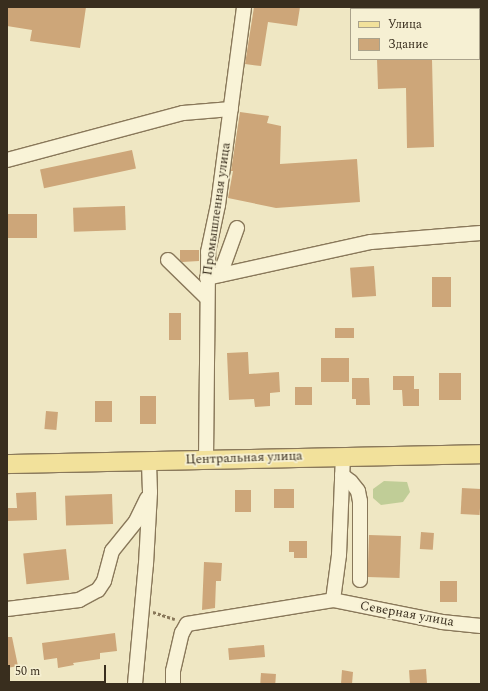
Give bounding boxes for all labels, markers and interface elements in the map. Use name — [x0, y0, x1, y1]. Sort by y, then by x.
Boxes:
legend — [350, 8, 480, 60]
text: Улица — [388, 15, 422, 34]
text: Здание — [388, 35, 428, 54]
street label: Промышленная улица — [200, 142, 234, 276]
street label: Центральная улица — [185, 448, 303, 468]
street label: Северная улица — [359, 598, 455, 630]
scale bar — [10, 657, 108, 683]
text: 50 m — [15, 662, 40, 681]

